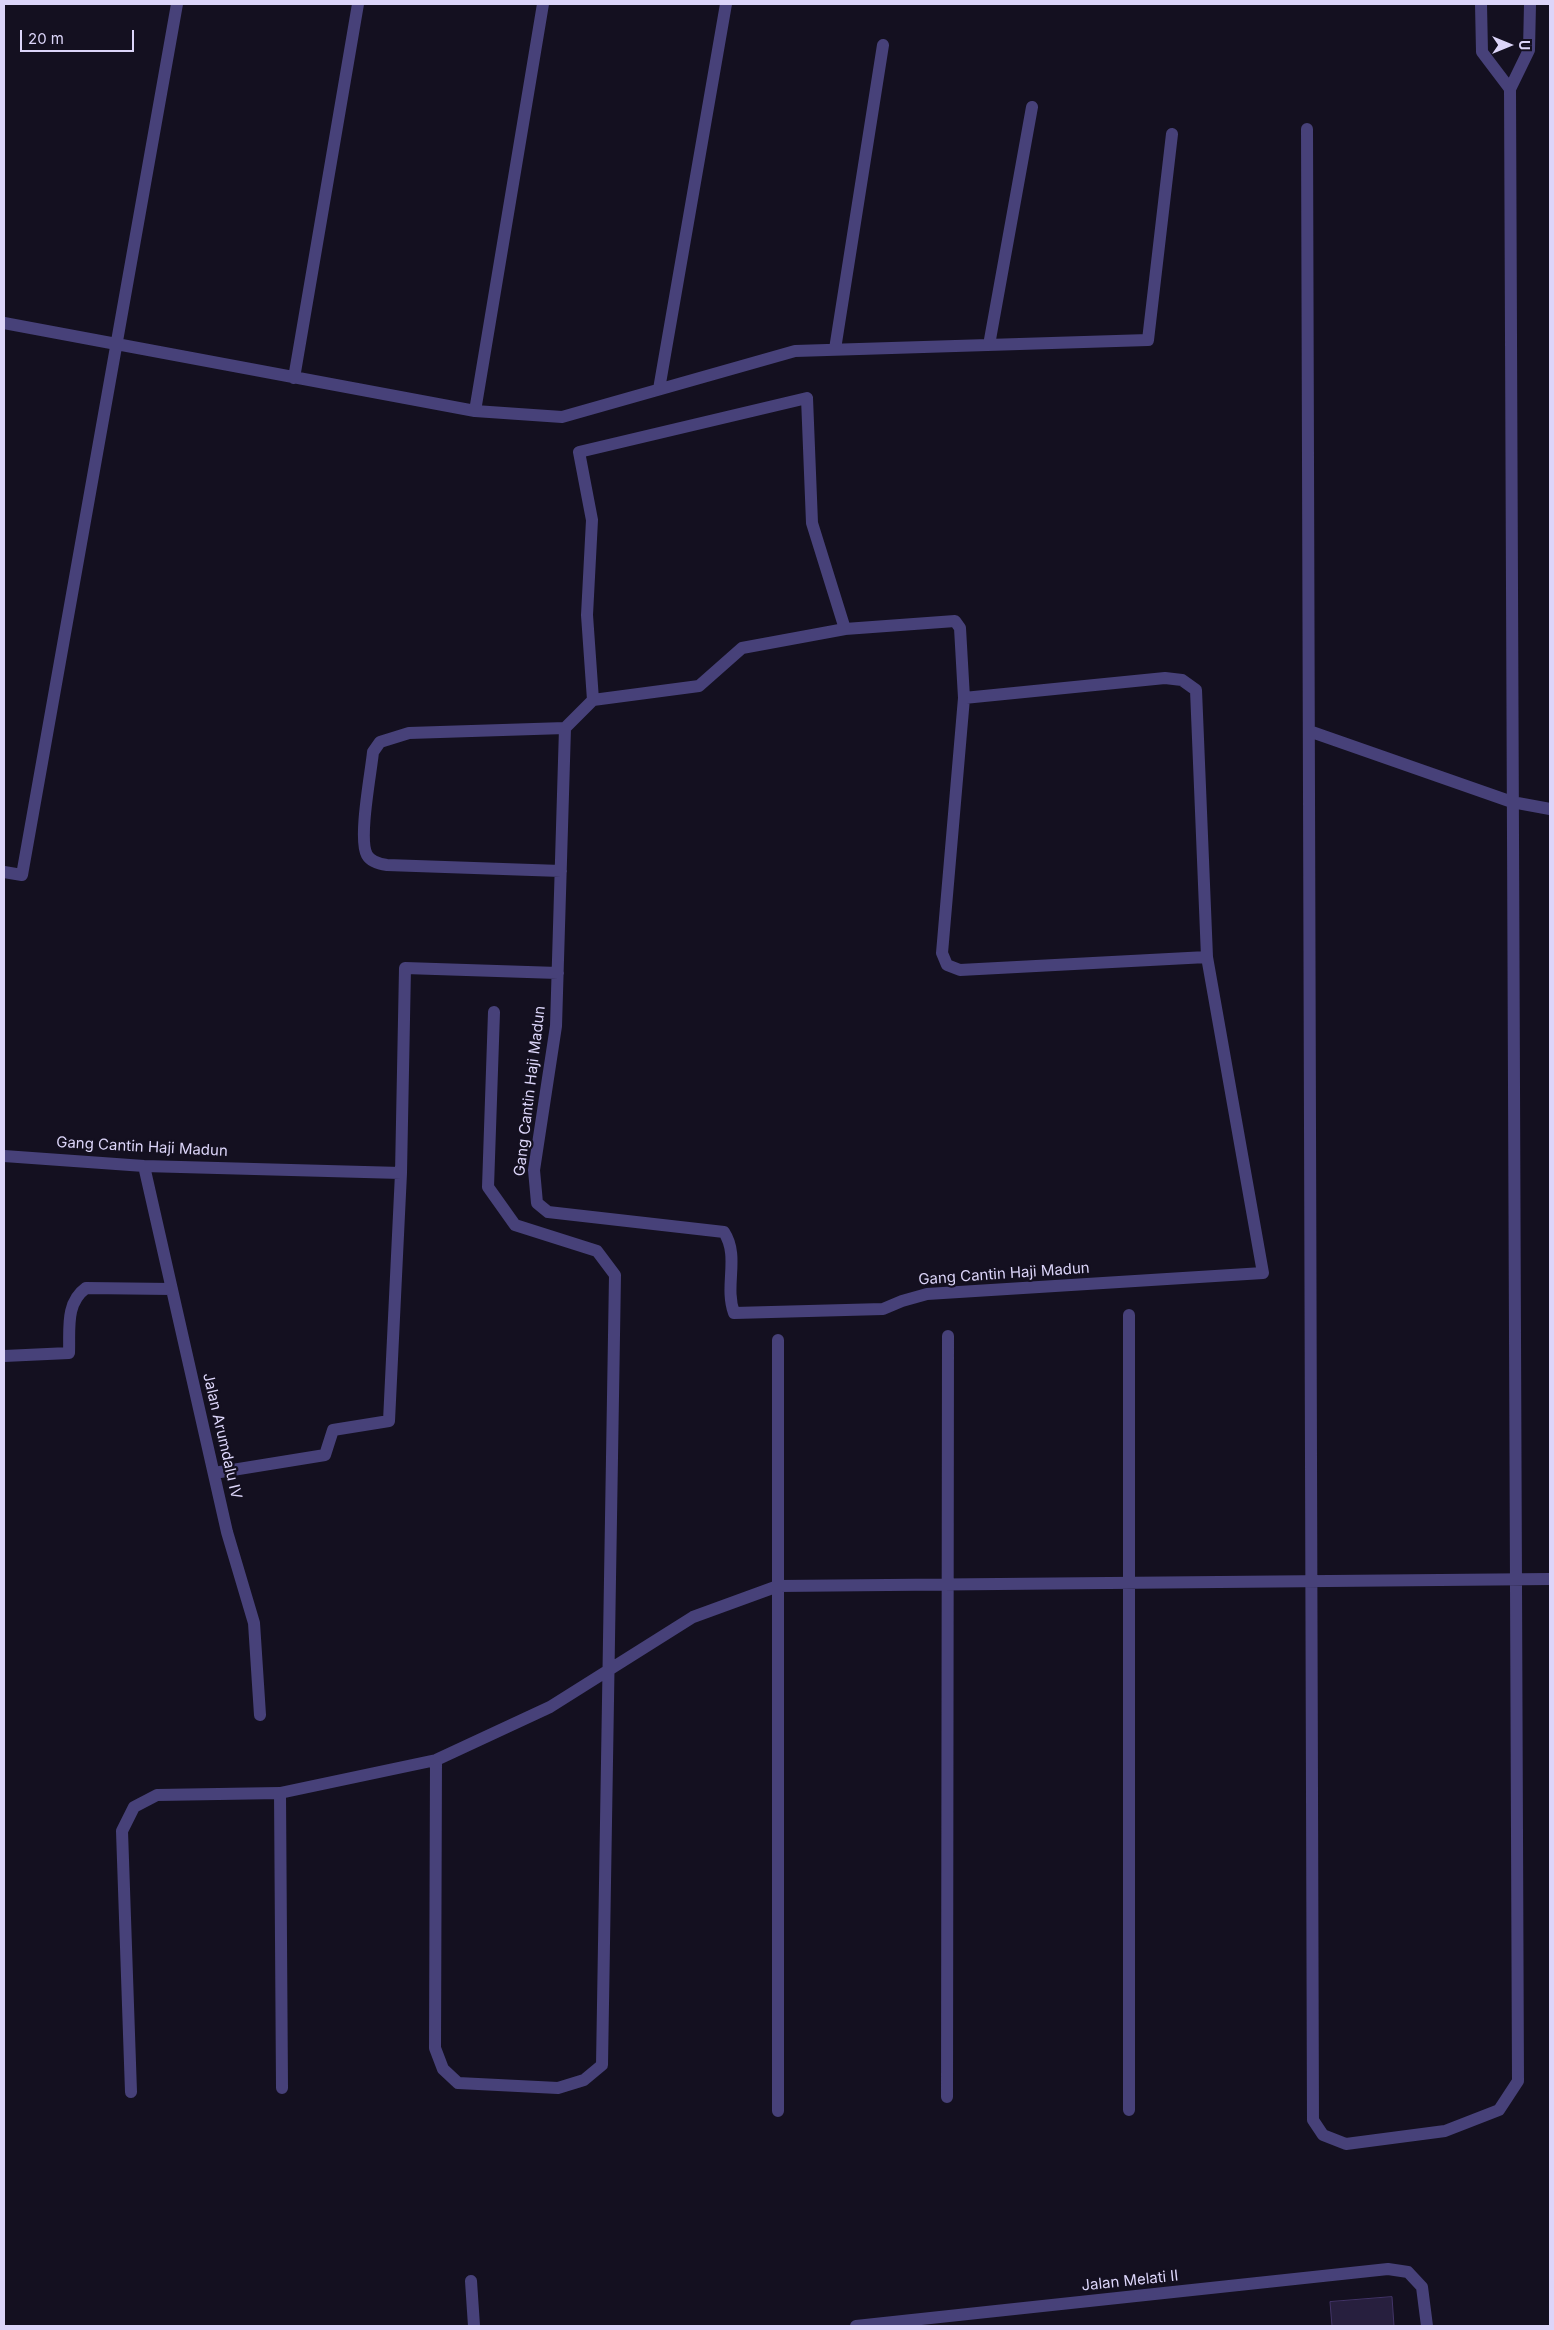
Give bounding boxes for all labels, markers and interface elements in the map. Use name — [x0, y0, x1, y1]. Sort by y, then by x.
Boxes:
scale bar — [22, 20, 136, 52]
north arrow — [1484, 20, 1534, 70]
text: 20 m — [28, 29, 64, 48]
text: U — [1516, 40, 1533, 50]
street label: Gang Cantin Haji Madun — [511, 1005, 549, 1177]
street label: Gang Cantin Haji Madun — [56, 1134, 228, 1160]
street label: Gang Cantin Haji Madun — [918, 1259, 1090, 1289]
street label: Jalan Arumdalu IV — [199, 1371, 245, 1501]
street label: Jalan Melati II — [1081, 2267, 1179, 2295]

